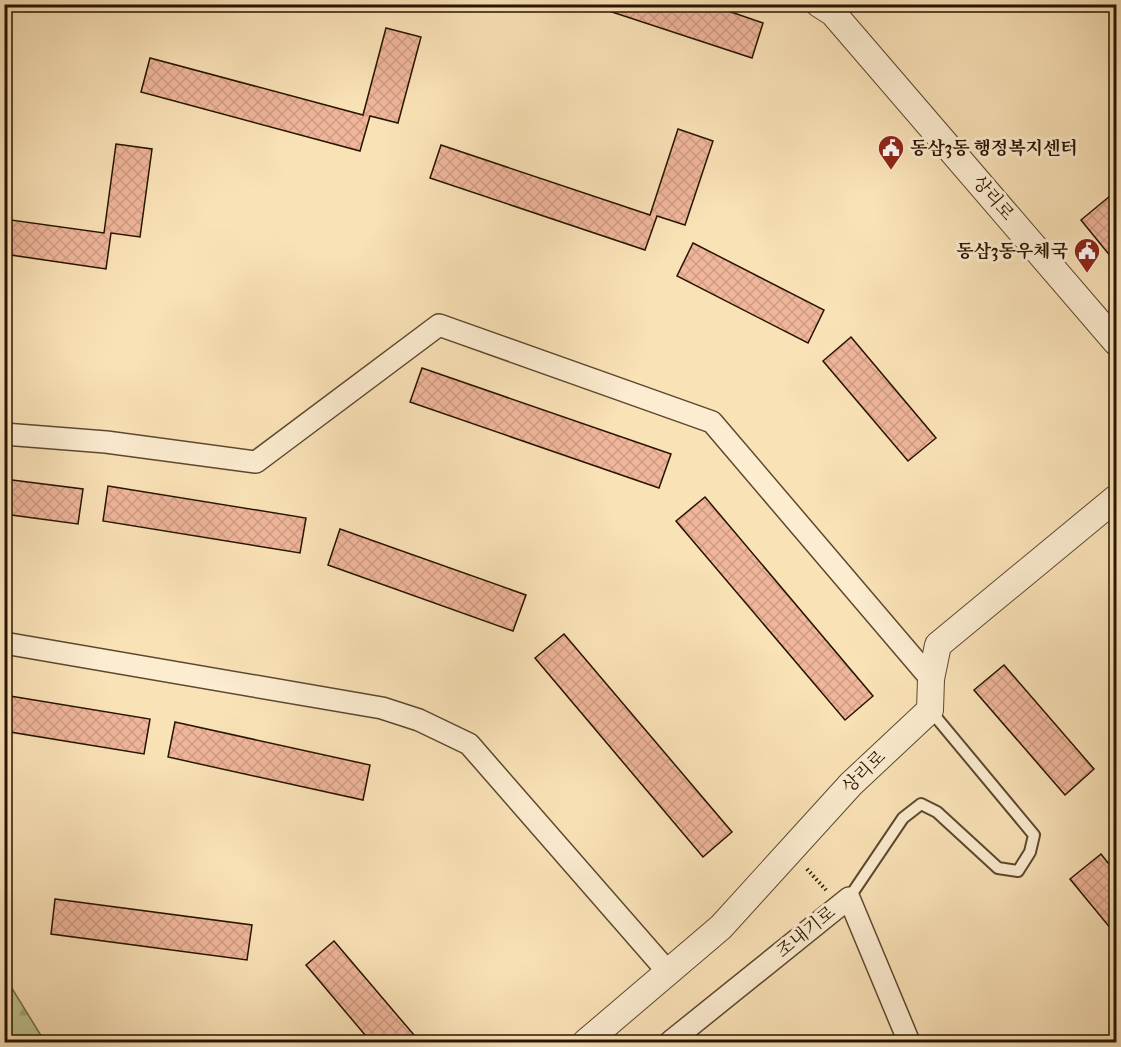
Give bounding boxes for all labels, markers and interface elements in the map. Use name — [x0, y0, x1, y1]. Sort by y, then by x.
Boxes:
public building icon: 동삼3동 행정복지센터 — [876, 133, 906, 171]
place label: 동삼3동 행정복지센터 — [910, 138, 1078, 159]
street label: 상리로 — [968, 171, 1018, 225]
public building icon: 동삼3동우체국 — [1072, 236, 1102, 274]
place label: 동삼3동우체국 — [956, 241, 1069, 262]
street label: 상리로 — [838, 746, 890, 798]
street label: 조내기로 — [772, 902, 840, 962]

